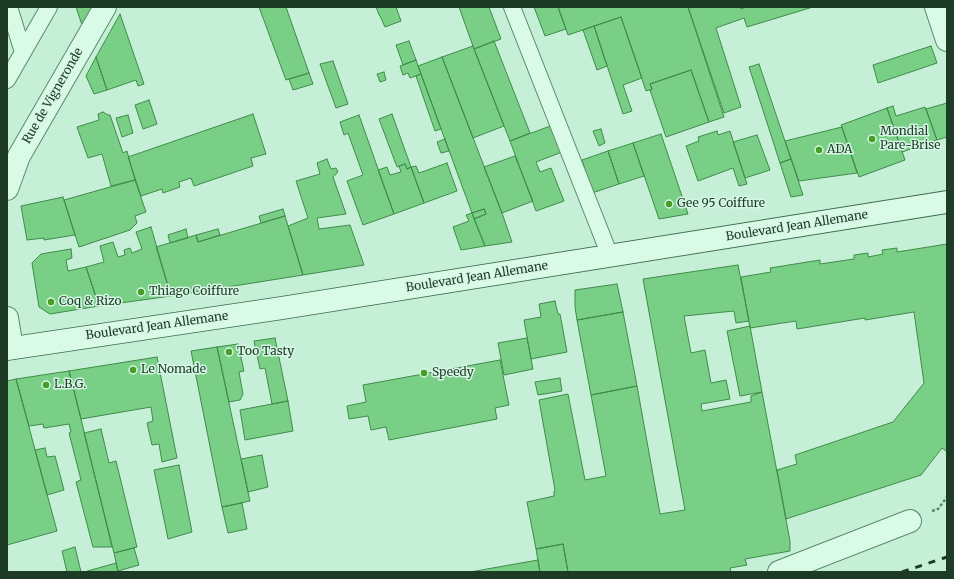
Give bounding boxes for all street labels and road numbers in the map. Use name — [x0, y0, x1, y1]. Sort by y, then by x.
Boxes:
street label: Rue de Vigneronde — [20, 46, 86, 146]
street label: Boulevard Jean Allemane — [725, 208, 869, 244]
street label: Boulevard Jean Allemane — [405, 259, 549, 295]
street label: Boulevard Jean Allemane — [85, 309, 229, 343]

